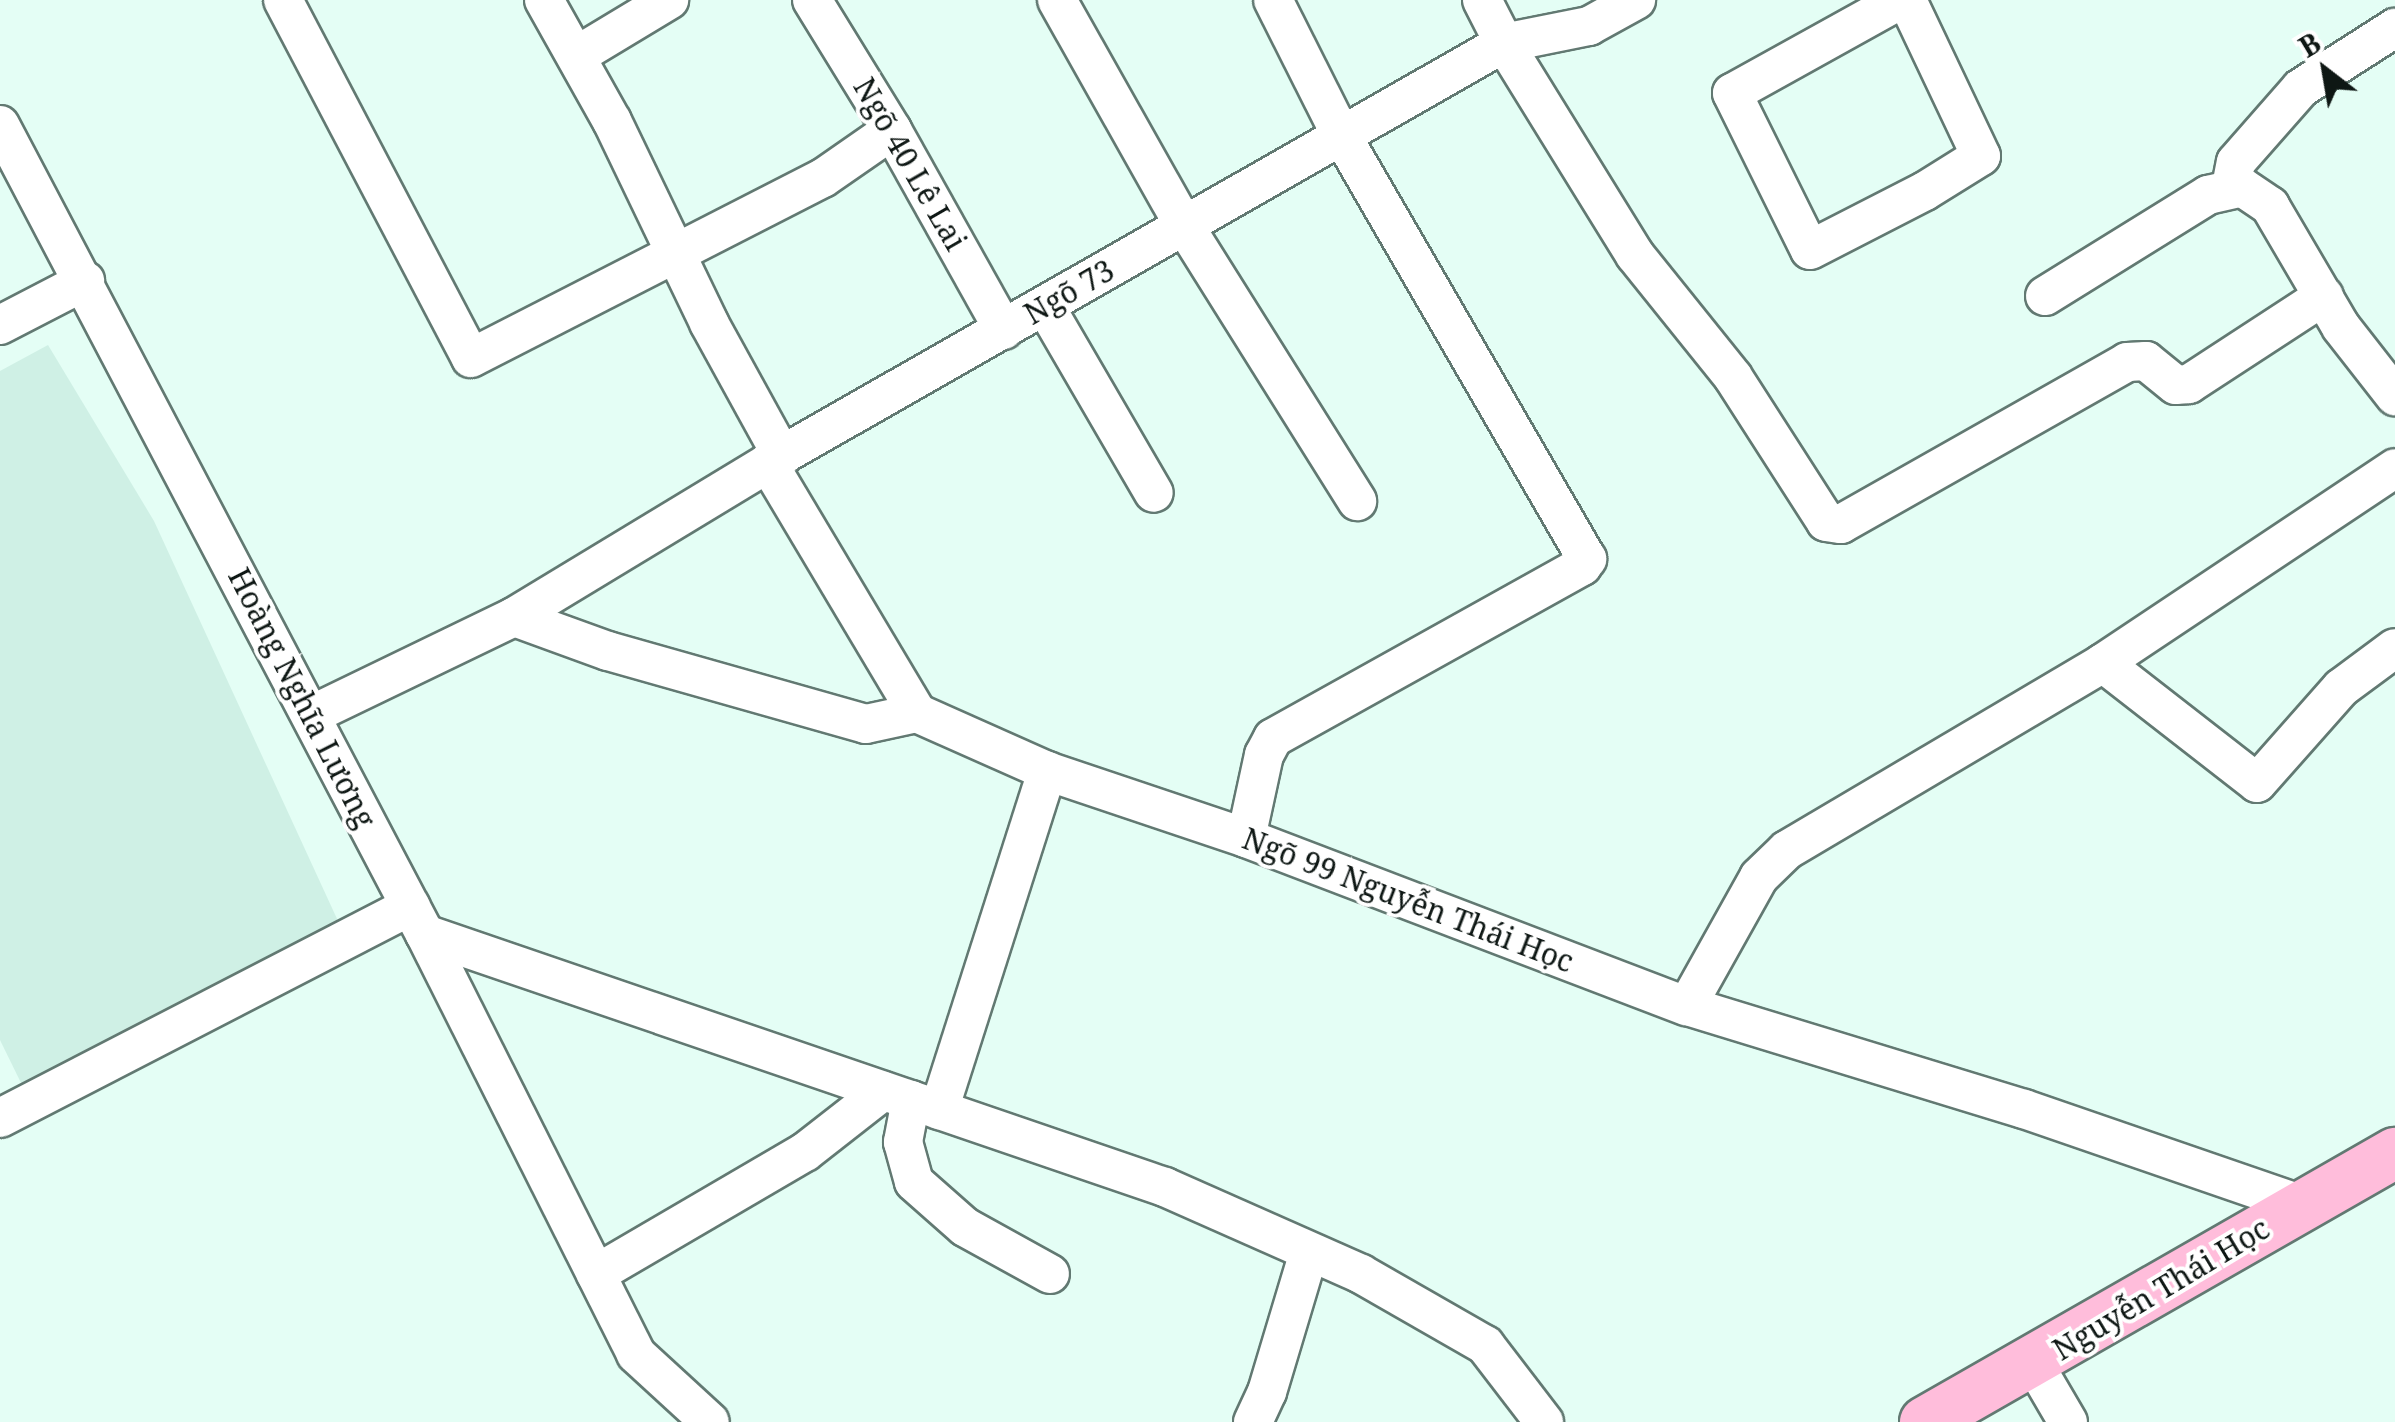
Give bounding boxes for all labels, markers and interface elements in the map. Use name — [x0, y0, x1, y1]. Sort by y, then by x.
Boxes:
north arrow — [2275, 20, 2375, 120]
text: B — [2292, 23, 2327, 65]
street label: Ngõ 40 Lê Lai — [846, 71, 974, 257]
street label: Ngõ 73 — [1018, 252, 1120, 332]
street label: Hoàng Nghĩa Lương — [221, 562, 383, 834]
street label: Ngõ 99 Nguyễn Thái Học — [1238, 820, 1578, 980]
street label: Nguyễn Thái Học — [2046, 1210, 2276, 1368]

